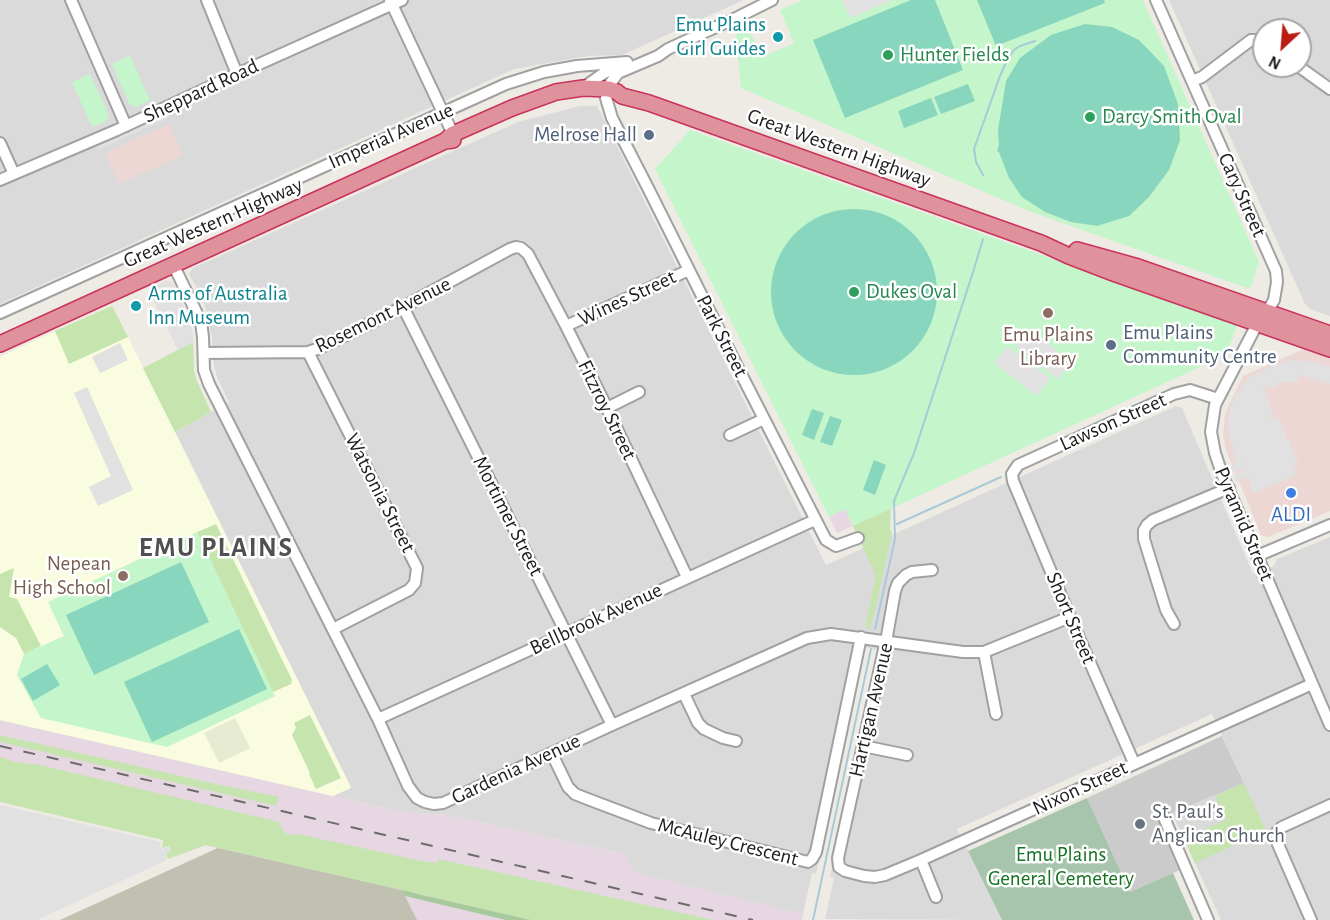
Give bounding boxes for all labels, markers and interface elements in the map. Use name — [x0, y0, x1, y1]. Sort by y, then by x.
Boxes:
place label: Emu Plains Girl Guides — [676, 12, 766, 62]
north arrow — [1252, 18, 1312, 78]
marker: Emu Plains Girl Guides — [771, 30, 785, 44]
place label: Hunter Fields — [900, 42, 1010, 68]
marker: Hunter Fields — [881, 48, 895, 62]
street label: Sheppard Road — [139, 53, 263, 129]
text: N — [1266, 53, 1283, 72]
street label: Imperial Avenue — [325, 97, 457, 175]
street label: Great Western Highway — [744, 103, 934, 193]
place label: Darcy Smith Oval — [1102, 104, 1242, 130]
marker: Darcy Smith Oval — [1083, 110, 1097, 124]
place label: Melrose Hall — [534, 122, 637, 148]
marker: Melrose Hall — [642, 128, 656, 142]
street label: Cary Street — [1212, 149, 1272, 241]
street label: Great Western Highway — [120, 172, 306, 274]
street label: Wines Street — [574, 264, 680, 332]
street label: Rosemont Avenue — [311, 271, 455, 359]
place label: Dukes Oval — [866, 279, 957, 305]
place label: Arms of Australia Inn Museum — [148, 281, 288, 331]
marker: Dukes Oval — [847, 285, 861, 299]
street label: Park Street — [691, 291, 753, 381]
marker: Arms of Australia Inn Museum — [129, 299, 143, 313]
marker: Emu Plains Library — [1041, 306, 1055, 320]
place label: Emu Plains Community Centre — [1123, 320, 1277, 370]
place label: Emu Plains Library — [1003, 322, 1093, 372]
marker: Emu Plains Community Centre — [1104, 338, 1118, 352]
street label: Fitzroy Street — [572, 356, 642, 464]
street label: Lawson Street — [1056, 387, 1170, 457]
street label: Watsonia Street — [339, 429, 421, 557]
street label: Mortimer Street — [467, 452, 549, 580]
street label: Pyramid Street — [1209, 463, 1279, 585]
marker: ALDI — [1284, 486, 1298, 500]
place label: ALDI — [1271, 502, 1311, 528]
district label: EMU PLAINS — [139, 532, 293, 564]
place label: Nepean High School — [13, 551, 111, 601]
street label: Short Street — [1040, 568, 1102, 668]
marker: Nepean High School — [116, 569, 130, 583]
street label: Bellbrook Avenue — [526, 577, 666, 661]
street label: Hartigan Avenue — [843, 640, 899, 780]
street label: Gardenia Avenue — [447, 728, 585, 810]
street label: Nixon Street — [1028, 755, 1132, 821]
place label: St. Paul's Anglican Church — [1152, 799, 1285, 849]
street label: McAuley Crescent — [655, 812, 801, 872]
marker: St. Paul's Anglican Church — [1133, 817, 1147, 831]
park label: Emu Plains General Cemetery — [988, 842, 1134, 892]

